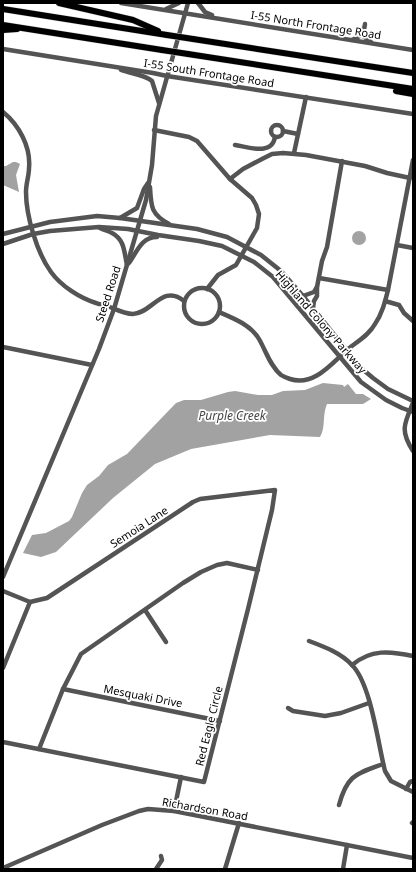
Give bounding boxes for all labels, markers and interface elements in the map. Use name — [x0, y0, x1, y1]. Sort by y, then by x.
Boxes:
street label: I-55 North Frontage Road — [250, 7, 382, 42]
street label: I-55 South Frontage Road — [143, 55, 275, 90]
street label: Steed Road — [91, 264, 124, 324]
street label: Highland Colony Parkway — [272, 267, 371, 377]
water label: Purple Creek — [198, 407, 267, 424]
street label: Semoia Lane — [107, 502, 170, 551]
street label: Mesquaki Drive — [102, 681, 184, 711]
street label: Red Eagle Circle — [191, 684, 226, 768]
street label: Richardson Road — [161, 794, 249, 823]

